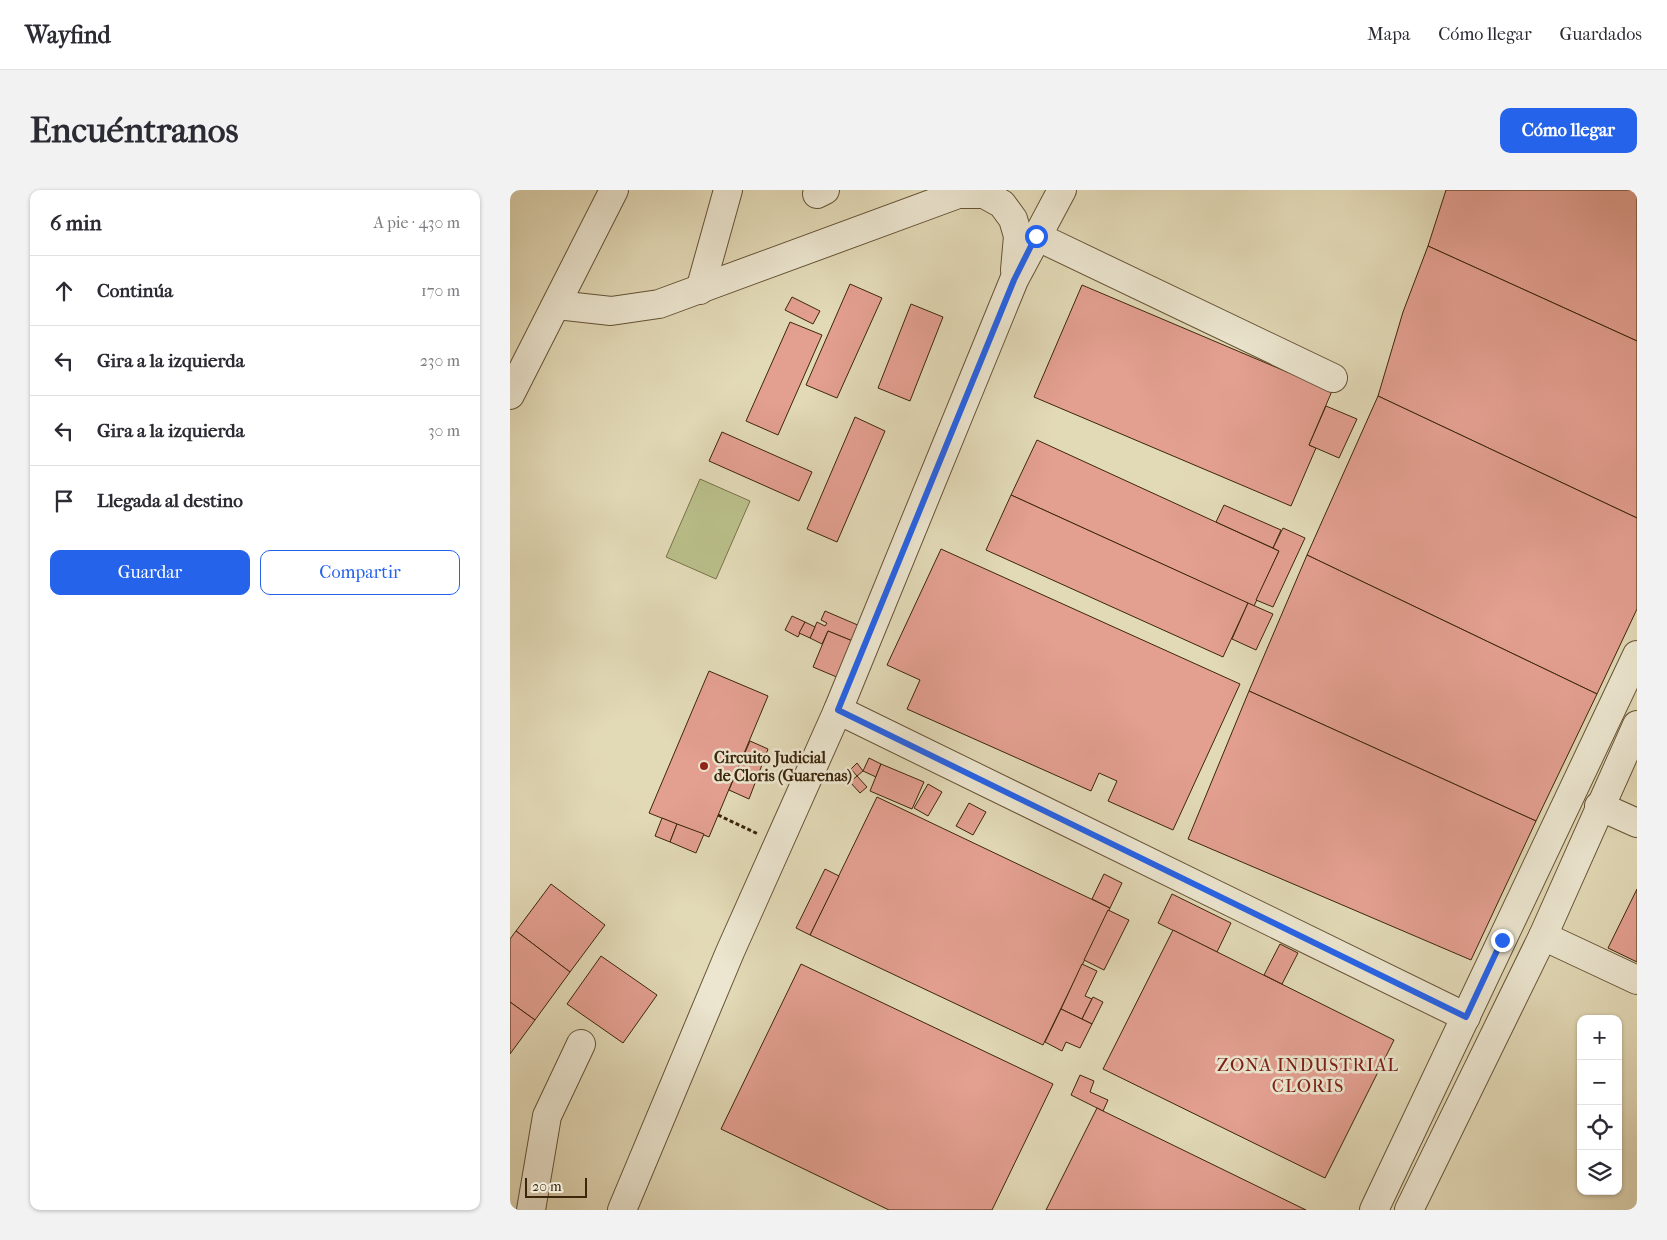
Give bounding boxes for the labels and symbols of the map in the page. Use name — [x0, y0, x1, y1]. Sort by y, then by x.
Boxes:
route start — [1025, 225, 1048, 248]
place label: Circuito Judicial de Cloris (Guarenas) — [714, 748, 852, 786]
marker: Circuito Judicial de Cloris (Guarenas) — [698, 760, 710, 772]
route end — [1491, 929, 1514, 952]
district label: ZONA INDUSTRIAL CLORIS — [1217, 1055, 1399, 1097]
scale bar — [525, 1175, 588, 1198]

